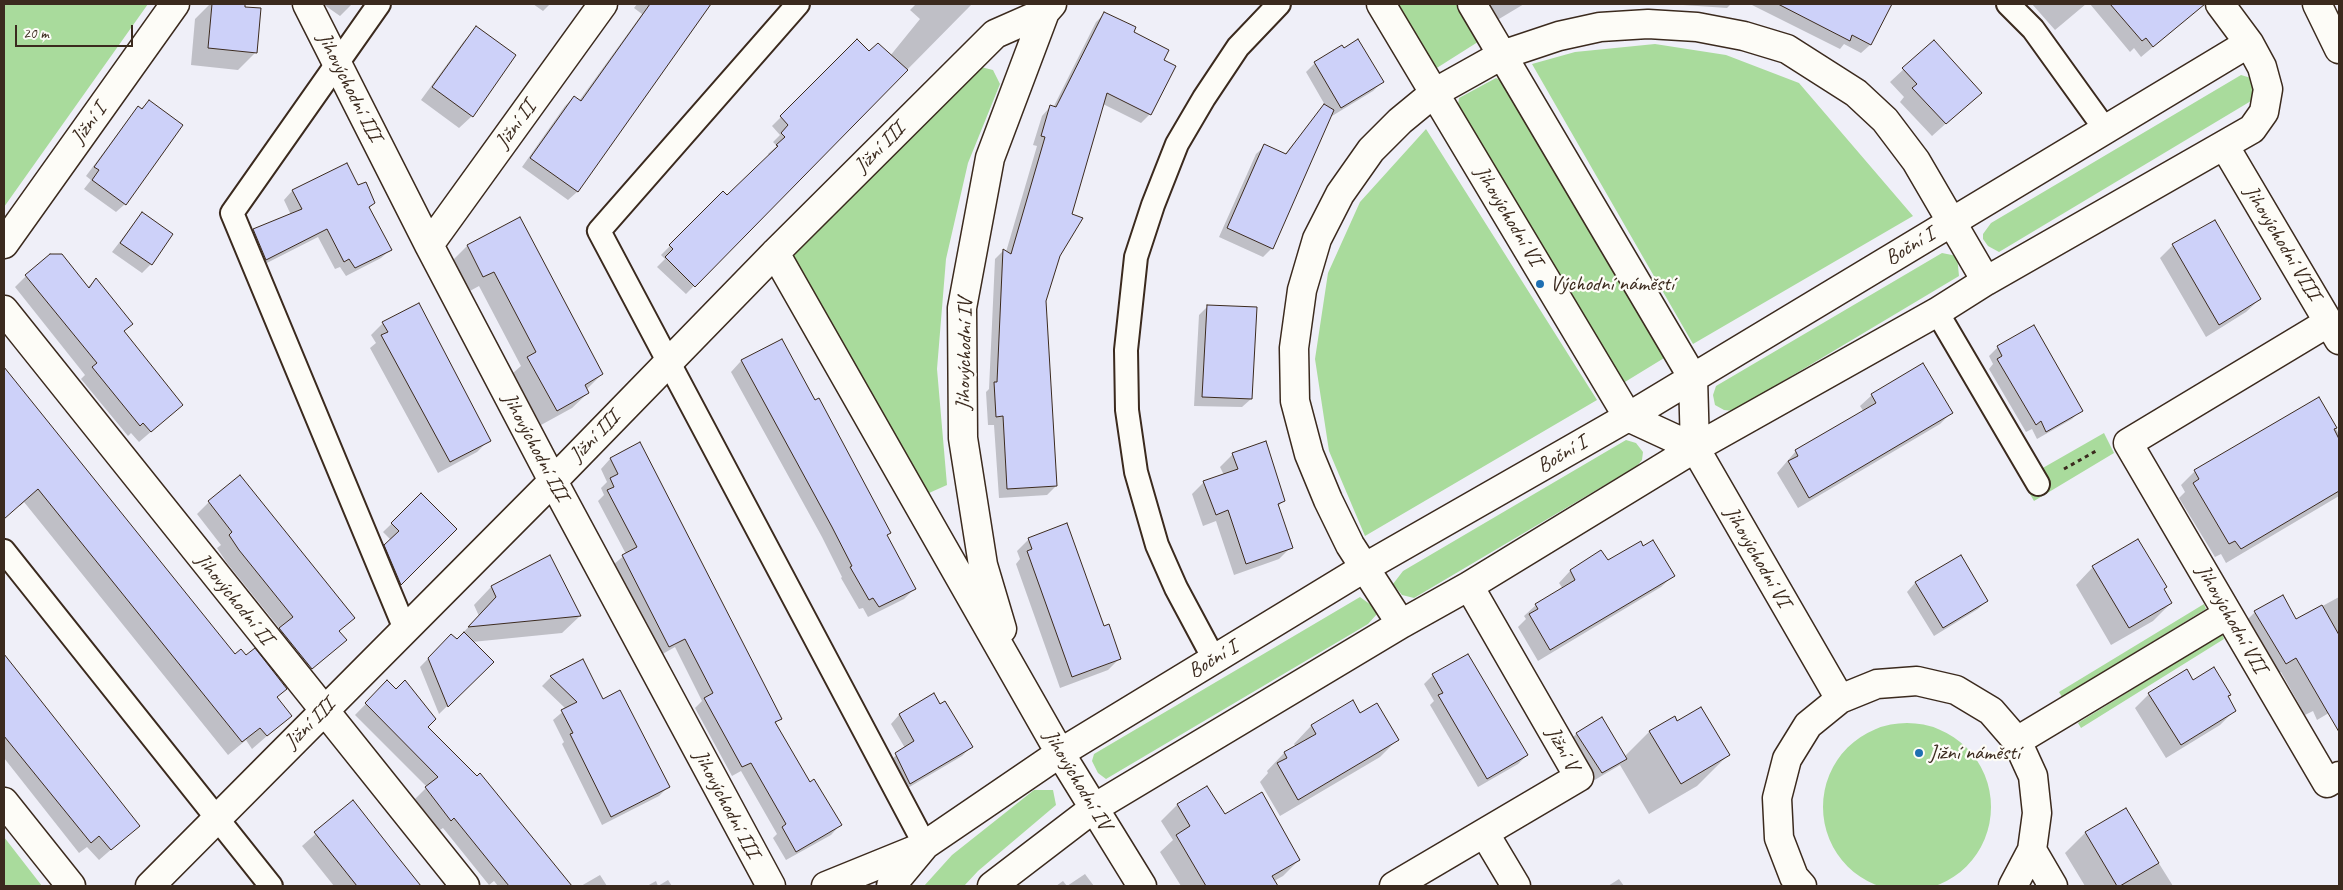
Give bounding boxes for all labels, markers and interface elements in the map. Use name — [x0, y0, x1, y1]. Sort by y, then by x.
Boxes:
scale bar — [18, 15, 135, 47]
text: 20 m — [23, 24, 49, 43]
street label: Jihovýchodní III — [311, 28, 387, 146]
street label: Jižní II — [490, 96, 542, 154]
street label: Jižní I — [66, 99, 112, 149]
street label: Jižní III — [849, 117, 911, 179]
street label: Jihovýchodní VI — [1468, 162, 1548, 270]
street label: Jihovýchodní VIII — [2238, 181, 2326, 305]
street label: Boční I — [1881, 223, 1939, 271]
place label: Východní náměstí — [1550, 271, 1674, 297]
marker: Východní náměstí — [1534, 278, 1546, 290]
street label: Jihovýchodní IV — [951, 298, 979, 410]
street label: Jihovýchodní III — [496, 389, 574, 505]
street label: Jižní III — [565, 406, 625, 468]
street label: Boční I — [1533, 431, 1591, 479]
street label: Jihovýchodní VI — [1718, 502, 1796, 612]
street label: Jihovýchodní II — [190, 548, 278, 650]
street label: Jihovýchodní VII — [2190, 561, 2272, 677]
street label: Boční I — [1184, 636, 1242, 684]
street label: Jižní III — [279, 693, 341, 755]
street label: Jižní V — [1540, 723, 1584, 775]
street label: Jihovýchodní IV — [1037, 725, 1117, 835]
place label: Jižní náměstí — [1929, 740, 2020, 766]
street label: Jihovýchodní III — [687, 746, 765, 862]
marker: Jižní náměstí — [1913, 747, 1925, 759]

